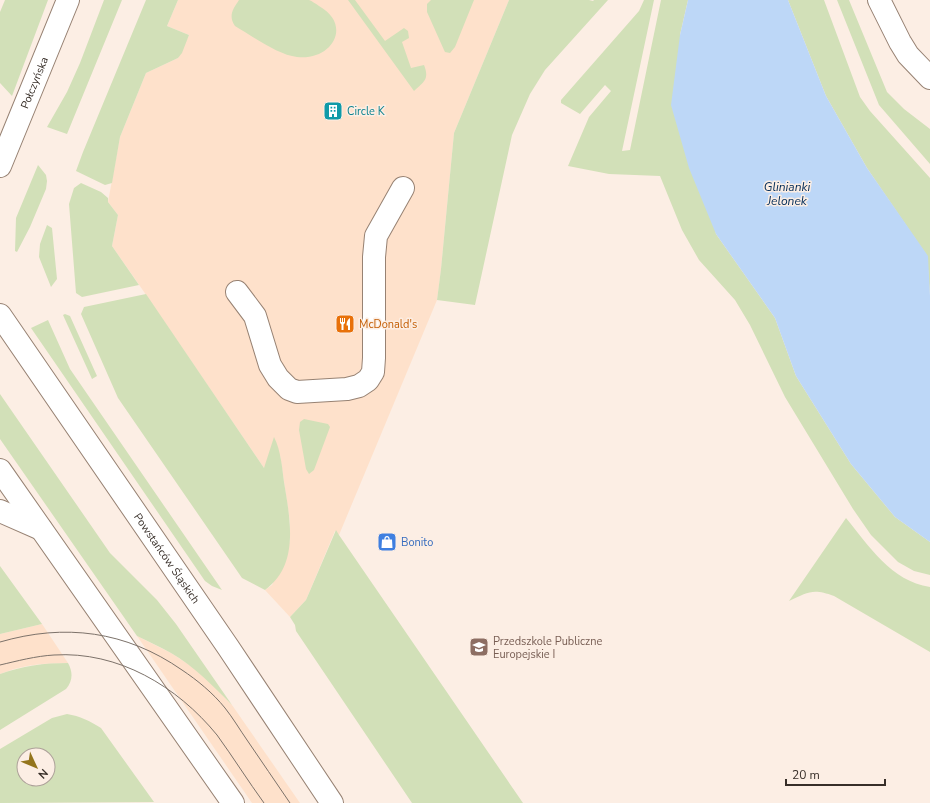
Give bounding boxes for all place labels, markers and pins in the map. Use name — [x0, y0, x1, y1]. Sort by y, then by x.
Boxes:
building icon: Circle K — [322, 100, 344, 122]
place label: Circle K — [347, 104, 386, 119]
restaurant icon: McDonald's — [334, 313, 356, 335]
place label: McDonald's — [359, 317, 417, 332]
shop icon: Bonito — [376, 531, 398, 553]
place label: Bonito — [401, 535, 433, 550]
place label: Przedszkole Publiczne Europejskie I — [493, 634, 602, 662]
school or university icon: Przedszkole Publiczne Europejskie I — [468, 636, 490, 658]

